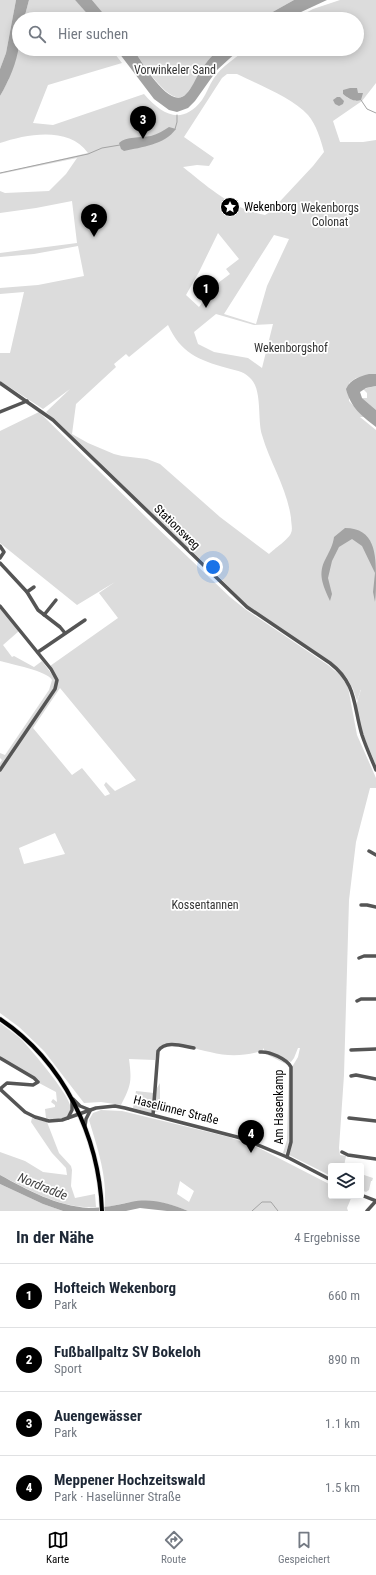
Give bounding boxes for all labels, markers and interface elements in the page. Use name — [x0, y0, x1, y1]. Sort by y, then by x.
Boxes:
search box — [12, 12, 364, 56]
icon: search — [26, 23, 48, 45]
text: Hier suchen — [58, 25, 128, 43]
park label: Vorwinkeler Sand — [134, 63, 216, 77]
pin: 3 — [130, 106, 156, 139]
place icon: Wekenborg — [219, 196, 241, 218]
place label: Wekenborg — [244, 200, 297, 214]
park label: Wekenborgs Colonat — [301, 201, 359, 229]
pin: 2 — [81, 204, 107, 237]
pin: 1 — [193, 275, 219, 308]
park label: Wekenborgshof — [254, 341, 328, 355]
street label: Stationsweg — [151, 502, 203, 552]
your location — [203, 557, 223, 577]
park label: Kossentannen — [171, 898, 239, 912]
street label: Am Hasenkamp — [272, 1069, 286, 1144]
street label: Haselünner Straße — [132, 1093, 220, 1127]
pin: 4 — [238, 1120, 264, 1153]
map controls — [328, 1163, 364, 1199]
button: layers — [328, 1163, 364, 1199]
water label: Nordradde — [16, 1170, 70, 1203]
text: In der Nähe — [16, 1227, 94, 1247]
text: 4 Ergebnisse — [294, 1230, 360, 1245]
text: Hofteich Wekenborg — [54, 1279, 176, 1297]
text: 1 — [26, 1288, 32, 1303]
text: 660 m — [328, 1288, 360, 1303]
text: Park — [54, 1297, 77, 1312]
text: Fußballpaltz SV Bokeloh — [54, 1343, 201, 1361]
text: 2 — [26, 1352, 32, 1367]
text: 890 m — [328, 1352, 360, 1367]
text: Sport — [54, 1361, 82, 1376]
text: Auengewässer — [54, 1407, 142, 1425]
text: 3 — [26, 1416, 32, 1431]
text: 1.1 km — [325, 1416, 360, 1431]
text: Park — [54, 1425, 77, 1440]
text: Meppener Hochzeitswald — [54, 1471, 205, 1489]
text: 4 — [26, 1480, 32, 1495]
text: 1.5 km — [325, 1480, 360, 1495]
text: Park · Haselünner Straße — [54, 1489, 181, 1504]
tab: Karte — [46, 1529, 69, 1566]
tab: Route — [161, 1529, 186, 1566]
tab: Gespeichert — [278, 1529, 330, 1566]

